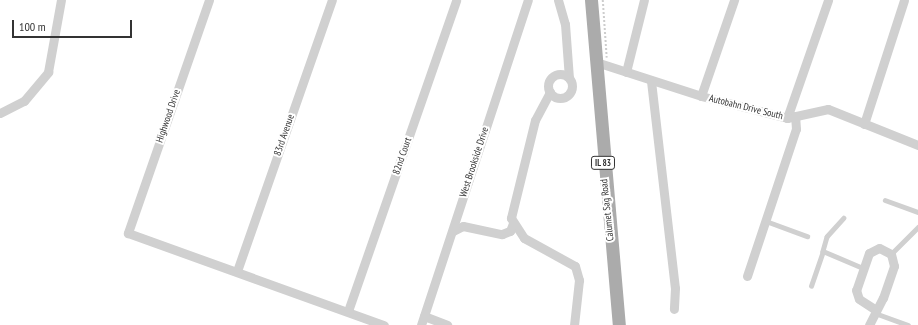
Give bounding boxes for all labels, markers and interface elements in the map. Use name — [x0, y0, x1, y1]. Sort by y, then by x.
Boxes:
scale bar — [14, 12, 134, 38]
text: 100 m — [19, 19, 46, 34]
street label: Highwood Drive — [153, 88, 183, 144]
street label: Autobahn Drive South — [708, 92, 784, 122]
street label: 83rd Avenue — [271, 112, 297, 158]
street label: West Brookside Drive — [457, 125, 491, 199]
street label: 82nd Court — [390, 136, 414, 176]
road number: IL 83 — [590, 156, 616, 170]
street label: Calumet Sag Road — [598, 178, 616, 242]

